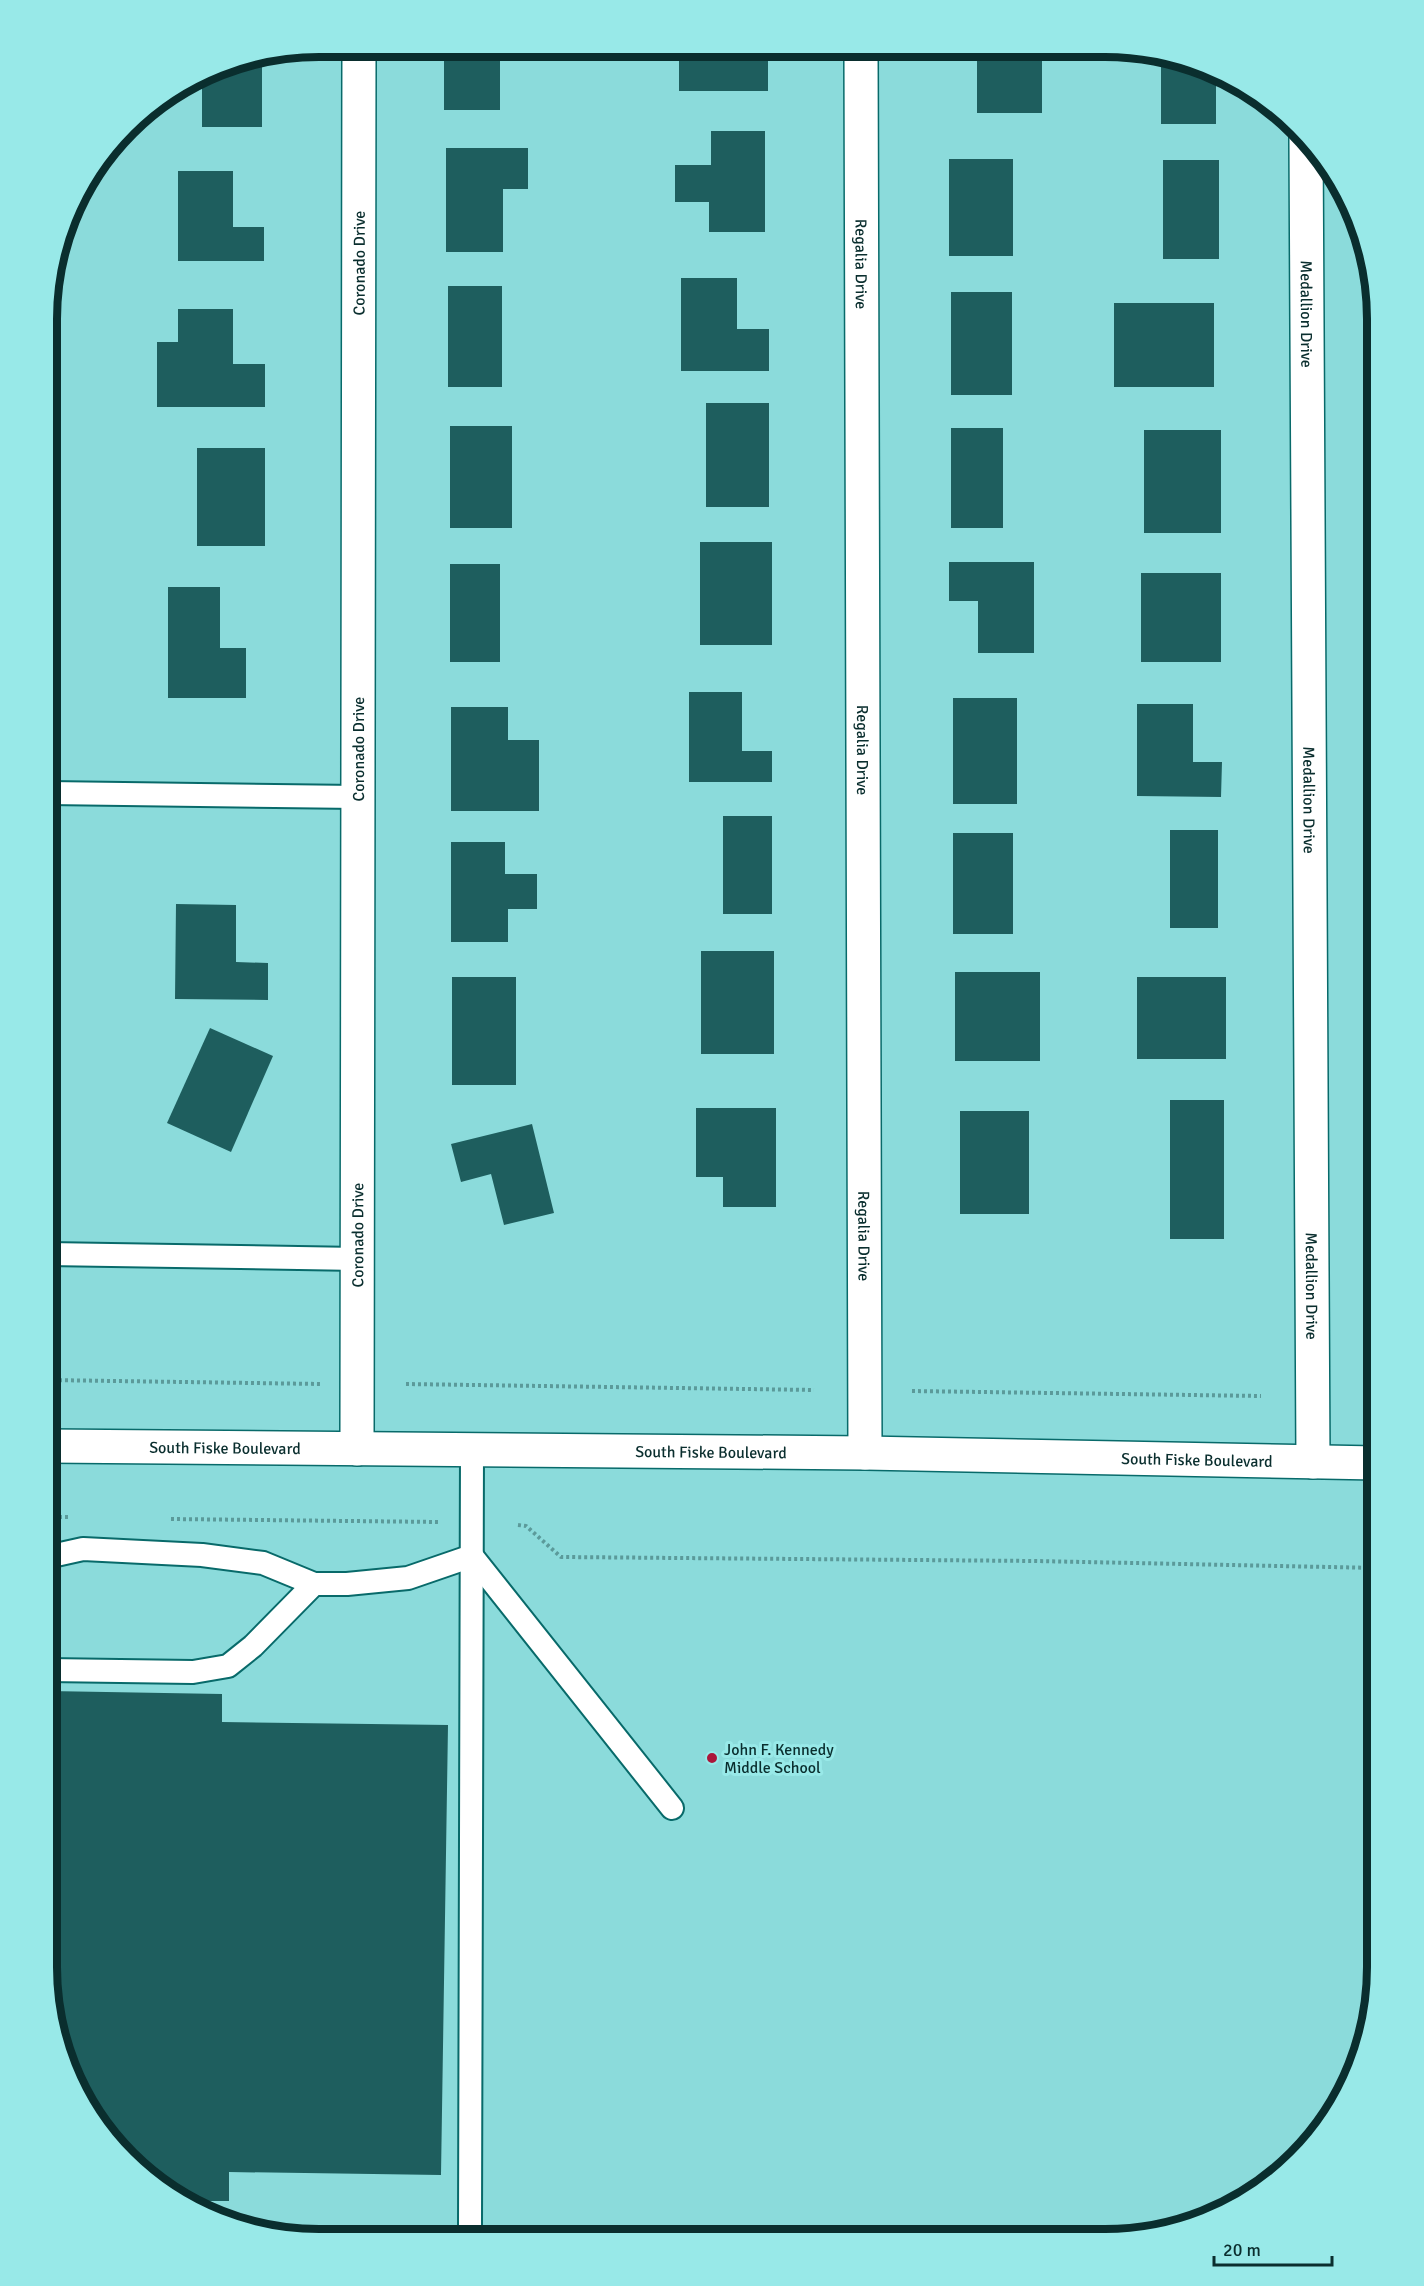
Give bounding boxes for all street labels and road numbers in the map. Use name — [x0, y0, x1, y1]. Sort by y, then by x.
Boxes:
street label: Coronado Drive — [350, 211, 370, 315]
street label: Regalia Drive — [850, 219, 871, 309]
street label: Medallion Drive — [1296, 260, 1316, 368]
street label: Coronado Drive — [349, 697, 369, 801]
street label: Regalia Drive — [852, 705, 872, 795]
street label: Medallion Drive — [1298, 746, 1319, 854]
street label: Coronado Drive — [348, 1183, 368, 1287]
street label: Regalia Drive — [853, 1191, 874, 1281]
street label: Medallion Drive — [1301, 1232, 1321, 1340]
street label: South Fiske Boulevard — [149, 1438, 301, 1459]
street label: South Fiske Boulevard — [635, 1442, 787, 1463]
street label: South Fiske Boulevard — [1121, 1449, 1273, 1472]

